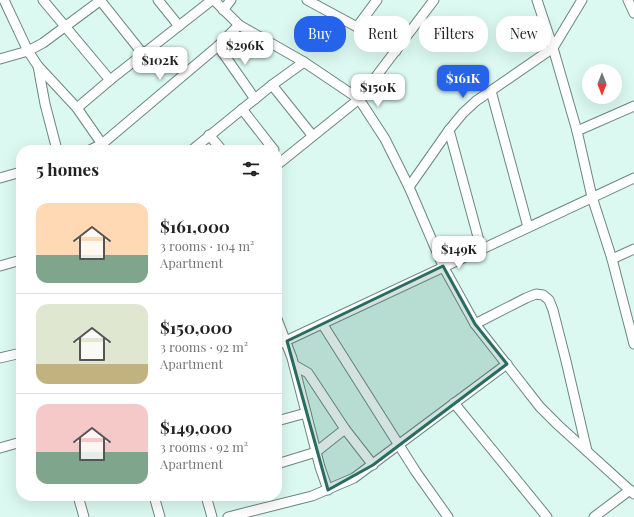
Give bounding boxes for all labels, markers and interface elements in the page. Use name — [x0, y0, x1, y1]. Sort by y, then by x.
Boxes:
chip: Buy — [294, 16, 346, 52]
chip: Rent — [354, 16, 411, 52]
chip: Filters — [419, 16, 488, 52]
chip: New — [496, 16, 551, 52]
pin: $296K — [217, 32, 273, 66]
text: $296K — [226, 36, 264, 53]
pin: $102K — [132, 47, 188, 81]
text: $102K — [142, 51, 178, 68]
north arrow — [582, 64, 622, 104]
map controls — [582, 64, 622, 104]
pin: $161K — [435, 65, 491, 99]
text: $161K — [446, 69, 480, 86]
pin: $150K — [350, 74, 406, 108]
text: $150K — [360, 78, 396, 95]
text: 5 homes — [36, 158, 99, 180]
icon: filters — [240, 158, 262, 180]
text: $161,000 — [160, 215, 230, 237]
icon: home — [68, 219, 116, 267]
pin: $149K — [431, 236, 487, 270]
text: 3 rooms · 104 m² — [160, 237, 254, 254]
text: $149K — [441, 240, 477, 257]
text: Apartment — [160, 254, 223, 271]
text: $150,000 — [160, 316, 232, 338]
icon: home — [68, 320, 116, 368]
text: 3 rooms · 92 m² — [160, 338, 248, 355]
text: Apartment — [160, 355, 223, 372]
text: $149,000 — [160, 416, 232, 438]
icon: home — [68, 420, 116, 468]
text: 3 rooms · 92 m² — [160, 438, 248, 455]
text: Apartment — [160, 455, 223, 472]

